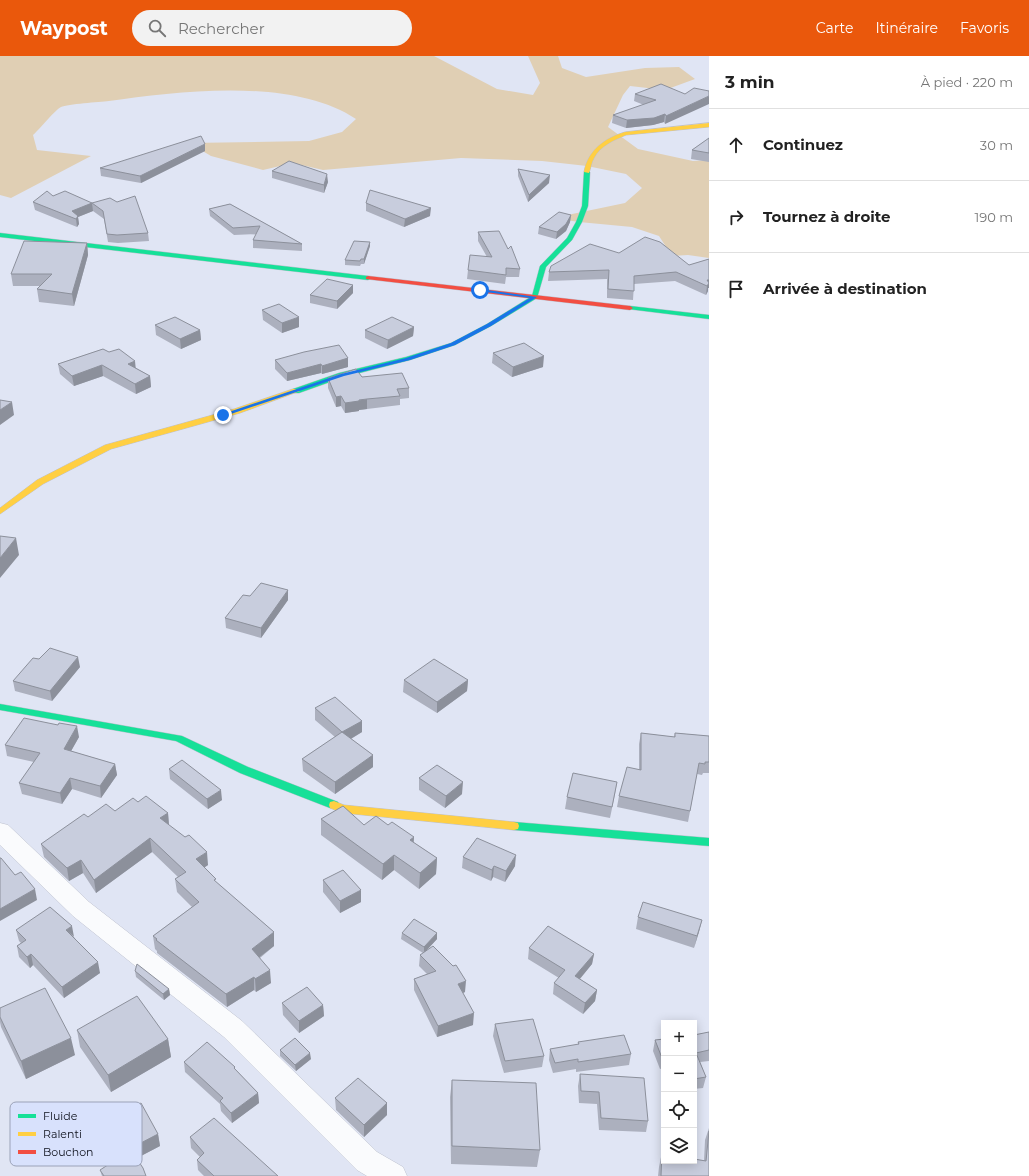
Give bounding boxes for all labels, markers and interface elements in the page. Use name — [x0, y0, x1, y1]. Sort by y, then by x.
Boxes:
search box — [132, 10, 412, 46]
text: Waypost — [20, 17, 108, 40]
icon: search — [146, 17, 168, 39]
text: Rechercher — [178, 19, 265, 38]
text: Carte — [816, 19, 853, 37]
text: Itinéraire — [875, 19, 938, 37]
text: Favoris — [960, 19, 1009, 37]
text: 3 min — [725, 72, 775, 92]
text: À pied · 220 m — [921, 74, 1013, 90]
icon: ahead — [725, 134, 747, 156]
text: Continuez — [763, 135, 843, 154]
text: 30 m — [980, 137, 1013, 153]
icon: right — [725, 206, 747, 228]
text: Tournez à droite — [763, 207, 891, 226]
text: 190 m — [975, 209, 1013, 225]
icon: arrive — [725, 278, 747, 300]
text: Arrivée à destination — [763, 279, 927, 298]
route start — [471, 281, 489, 299]
route end — [214, 406, 232, 424]
map controls — [661, 1020, 697, 1164]
button: + — [661, 1020, 697, 1056]
button: − — [661, 1056, 697, 1092]
button: locate — [661, 1092, 697, 1128]
legend — [10, 1102, 142, 1166]
text: Fluide — [43, 1109, 78, 1123]
text: Ralenti — [43, 1127, 82, 1141]
button: layers — [661, 1128, 697, 1164]
text: Bouchon — [43, 1145, 93, 1159]

